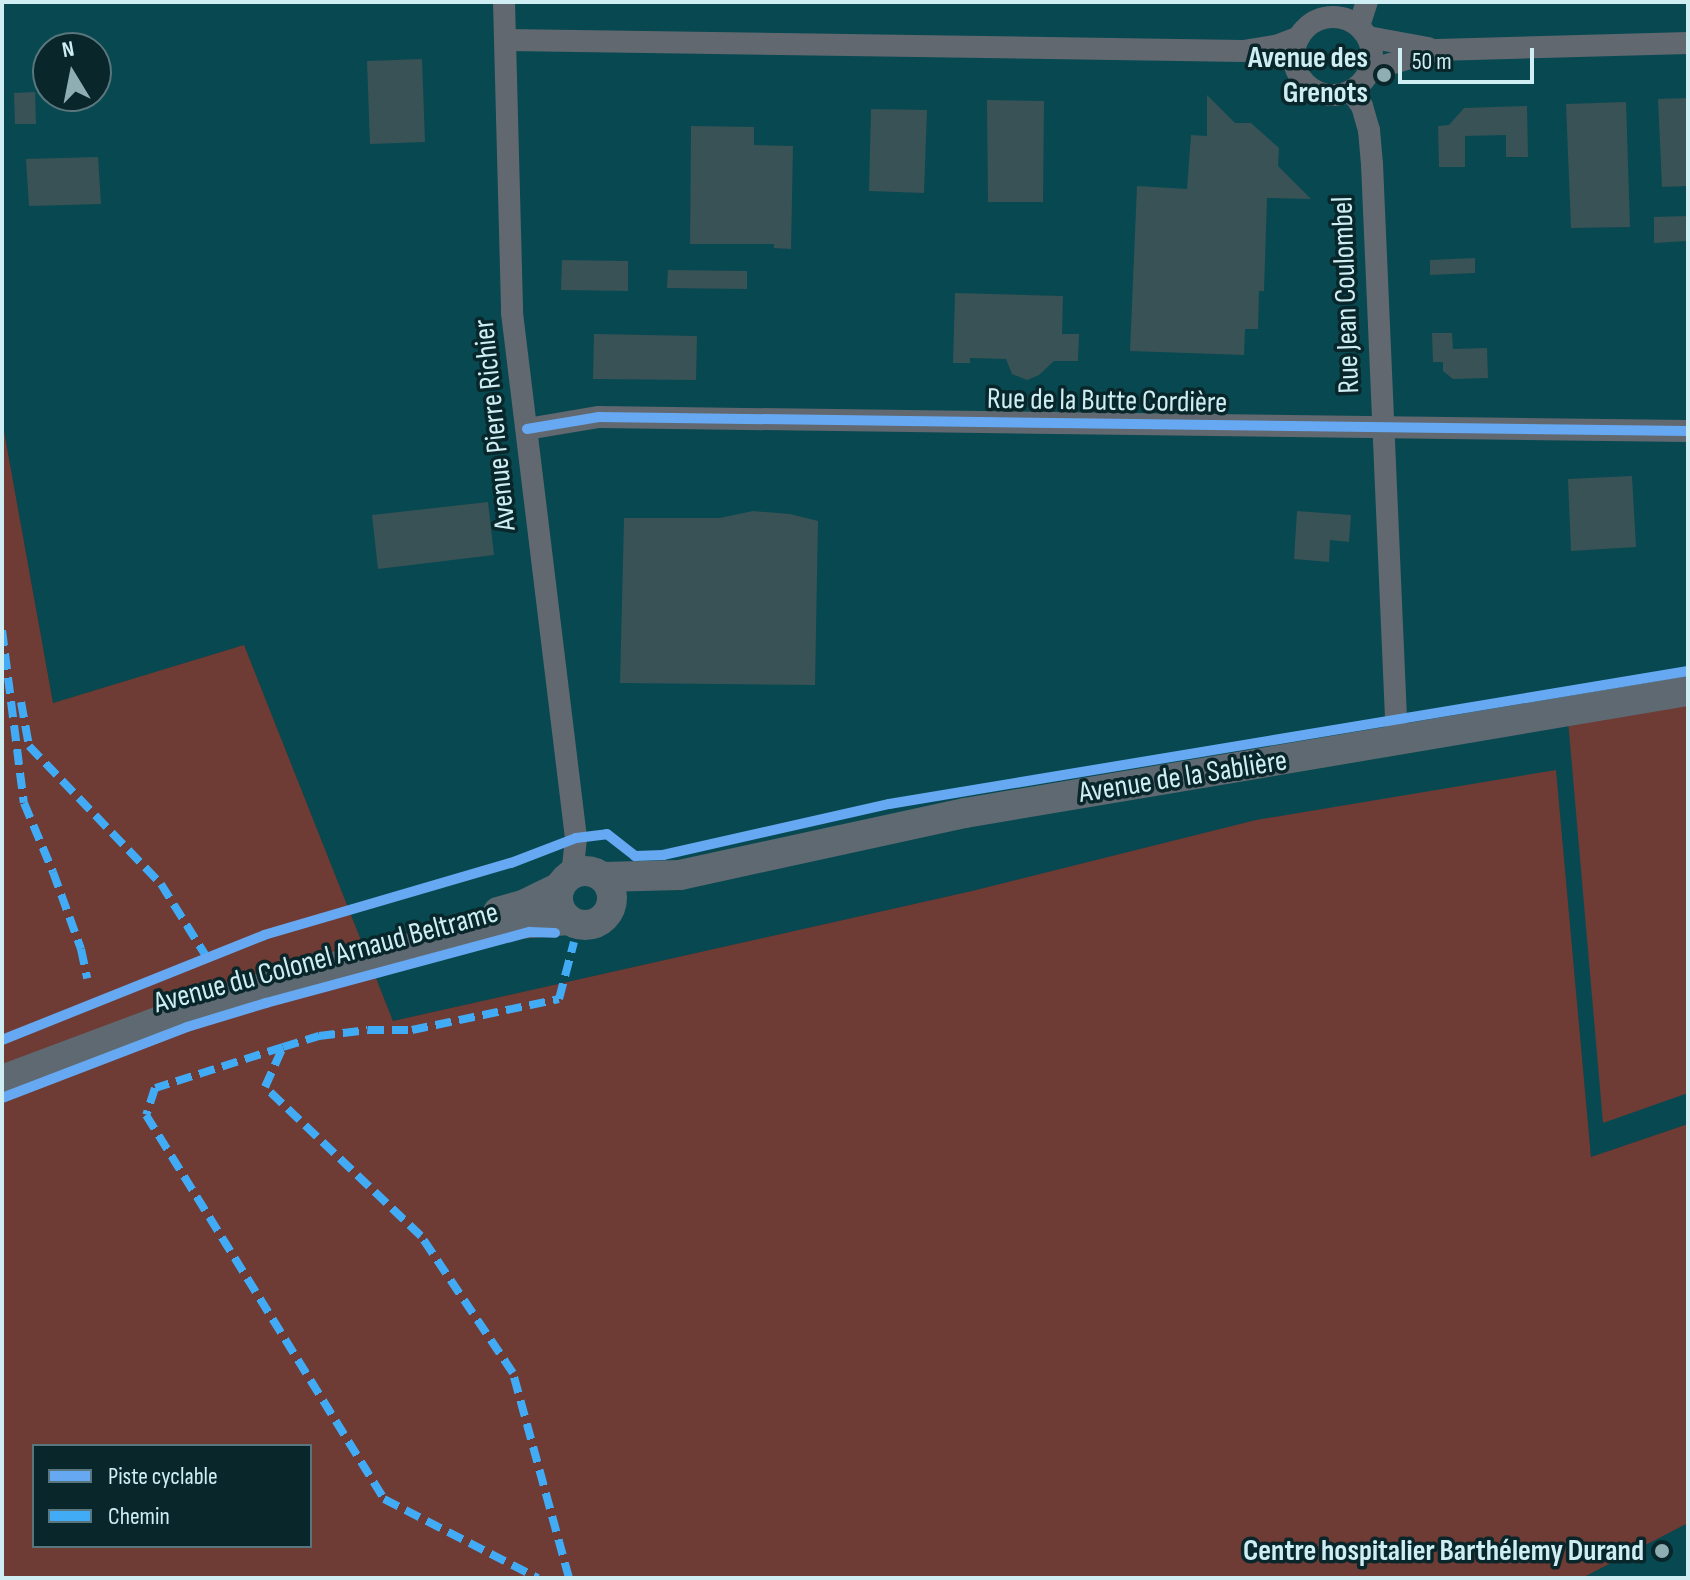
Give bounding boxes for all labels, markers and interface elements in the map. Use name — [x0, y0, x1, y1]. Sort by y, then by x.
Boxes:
north arrow — [32, 32, 112, 112]
scale bar — [1402, 32, 1538, 82]
text: N — [60, 36, 76, 64]
place label: Avenue des Grenots — [1248, 40, 1368, 110]
text: 50 m — [1412, 47, 1452, 76]
marker: Avenue des Grenots — [1375, 66, 1393, 84]
street label: Rue Jean Coulombel — [1325, 196, 1367, 394]
street label: Avenue Pierre Richier — [466, 317, 524, 533]
street label: Rue de la Butte Cordière — [986, 381, 1228, 421]
street label: Avenue de la Sablière — [1076, 743, 1290, 811]
street label: Avenue du Colonel Arnaud Beltrame — [150, 895, 502, 1021]
legend — [32, 1444, 312, 1548]
text: Piste cyclable — [108, 1462, 218, 1491]
text: Chemin — [108, 1502, 170, 1531]
place label: Centre hospitalier Barthélemy Durand — [1243, 1533, 1644, 1569]
marker: Centre hospitalier Barthélemy Durand — [1651, 1540, 1673, 1562]

